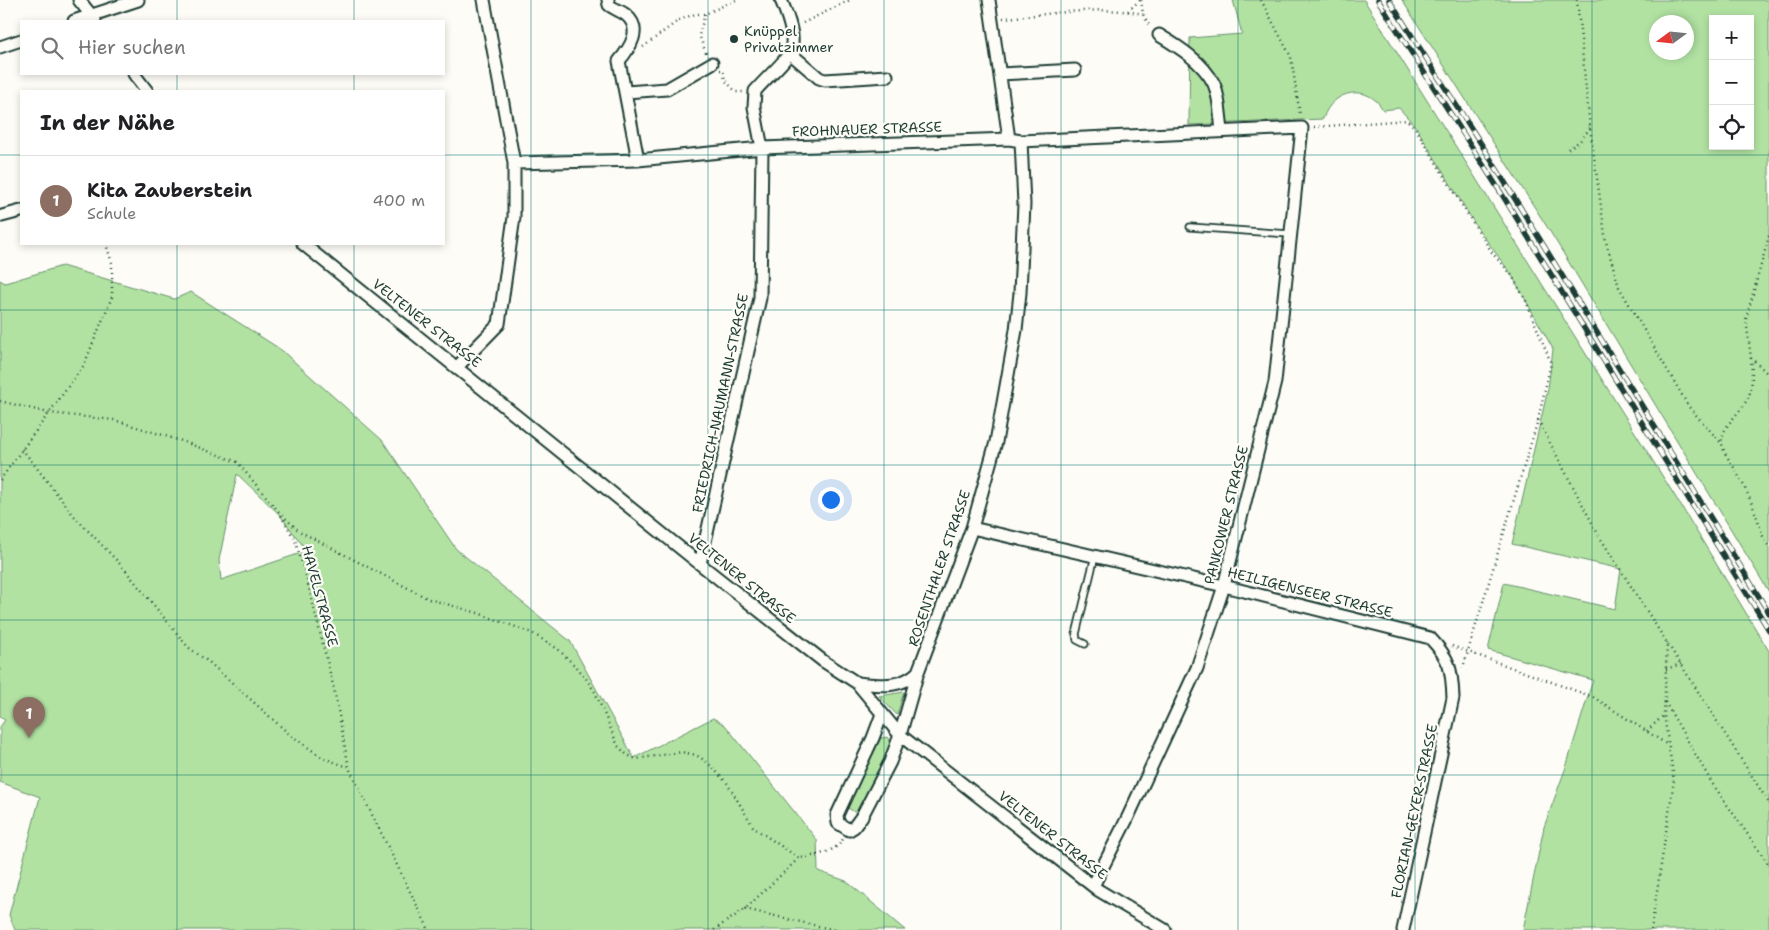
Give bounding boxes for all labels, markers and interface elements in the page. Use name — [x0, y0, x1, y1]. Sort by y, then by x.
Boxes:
north arrow — [1649, 15, 1694, 60]
map controls — [1709, 15, 1754, 150]
button: + — [1709, 15, 1754, 60]
search box — [20, 20, 445, 75]
place label: Knüppel Privatzimmer — [744, 22, 834, 56]
marker: Knüppel Privatzimmer — [728, 33, 740, 45]
icon: search — [38, 34, 66, 62]
text: Hier suchen — [78, 35, 186, 60]
button: − — [1709, 60, 1754, 105]
button: locate — [1709, 105, 1754, 150]
text: In der Nähe — [40, 109, 175, 137]
street label: FROHNAUER STRASSE — [792, 117, 943, 141]
text: Kita Zauberstein — [87, 178, 252, 203]
text: 1 — [52, 190, 60, 211]
text: 400 m — [372, 190, 425, 211]
text: Schule — [87, 203, 136, 224]
street label: VELTENER STRASSE — [369, 275, 485, 371]
street label: FRIEDRICH-NAUMANN-STRASSE — [688, 292, 752, 514]
street label: PANKOWER STRASSE — [1200, 443, 1252, 586]
your location — [818, 487, 844, 513]
street label: ROSENTHALER STRASSE — [904, 487, 974, 649]
street label: VELTENER STRASSE — [684, 529, 800, 627]
street label: HAVELSTRASSE — [298, 543, 342, 649]
street label: HEILIGENSEER STRASSE — [1225, 563, 1395, 621]
pin: 1 — [13, 697, 45, 738]
street label: FLORIAN-GEYER-STRASSE — [1387, 722, 1441, 900]
street label: VELTENER STRASSE — [995, 787, 1111, 883]

